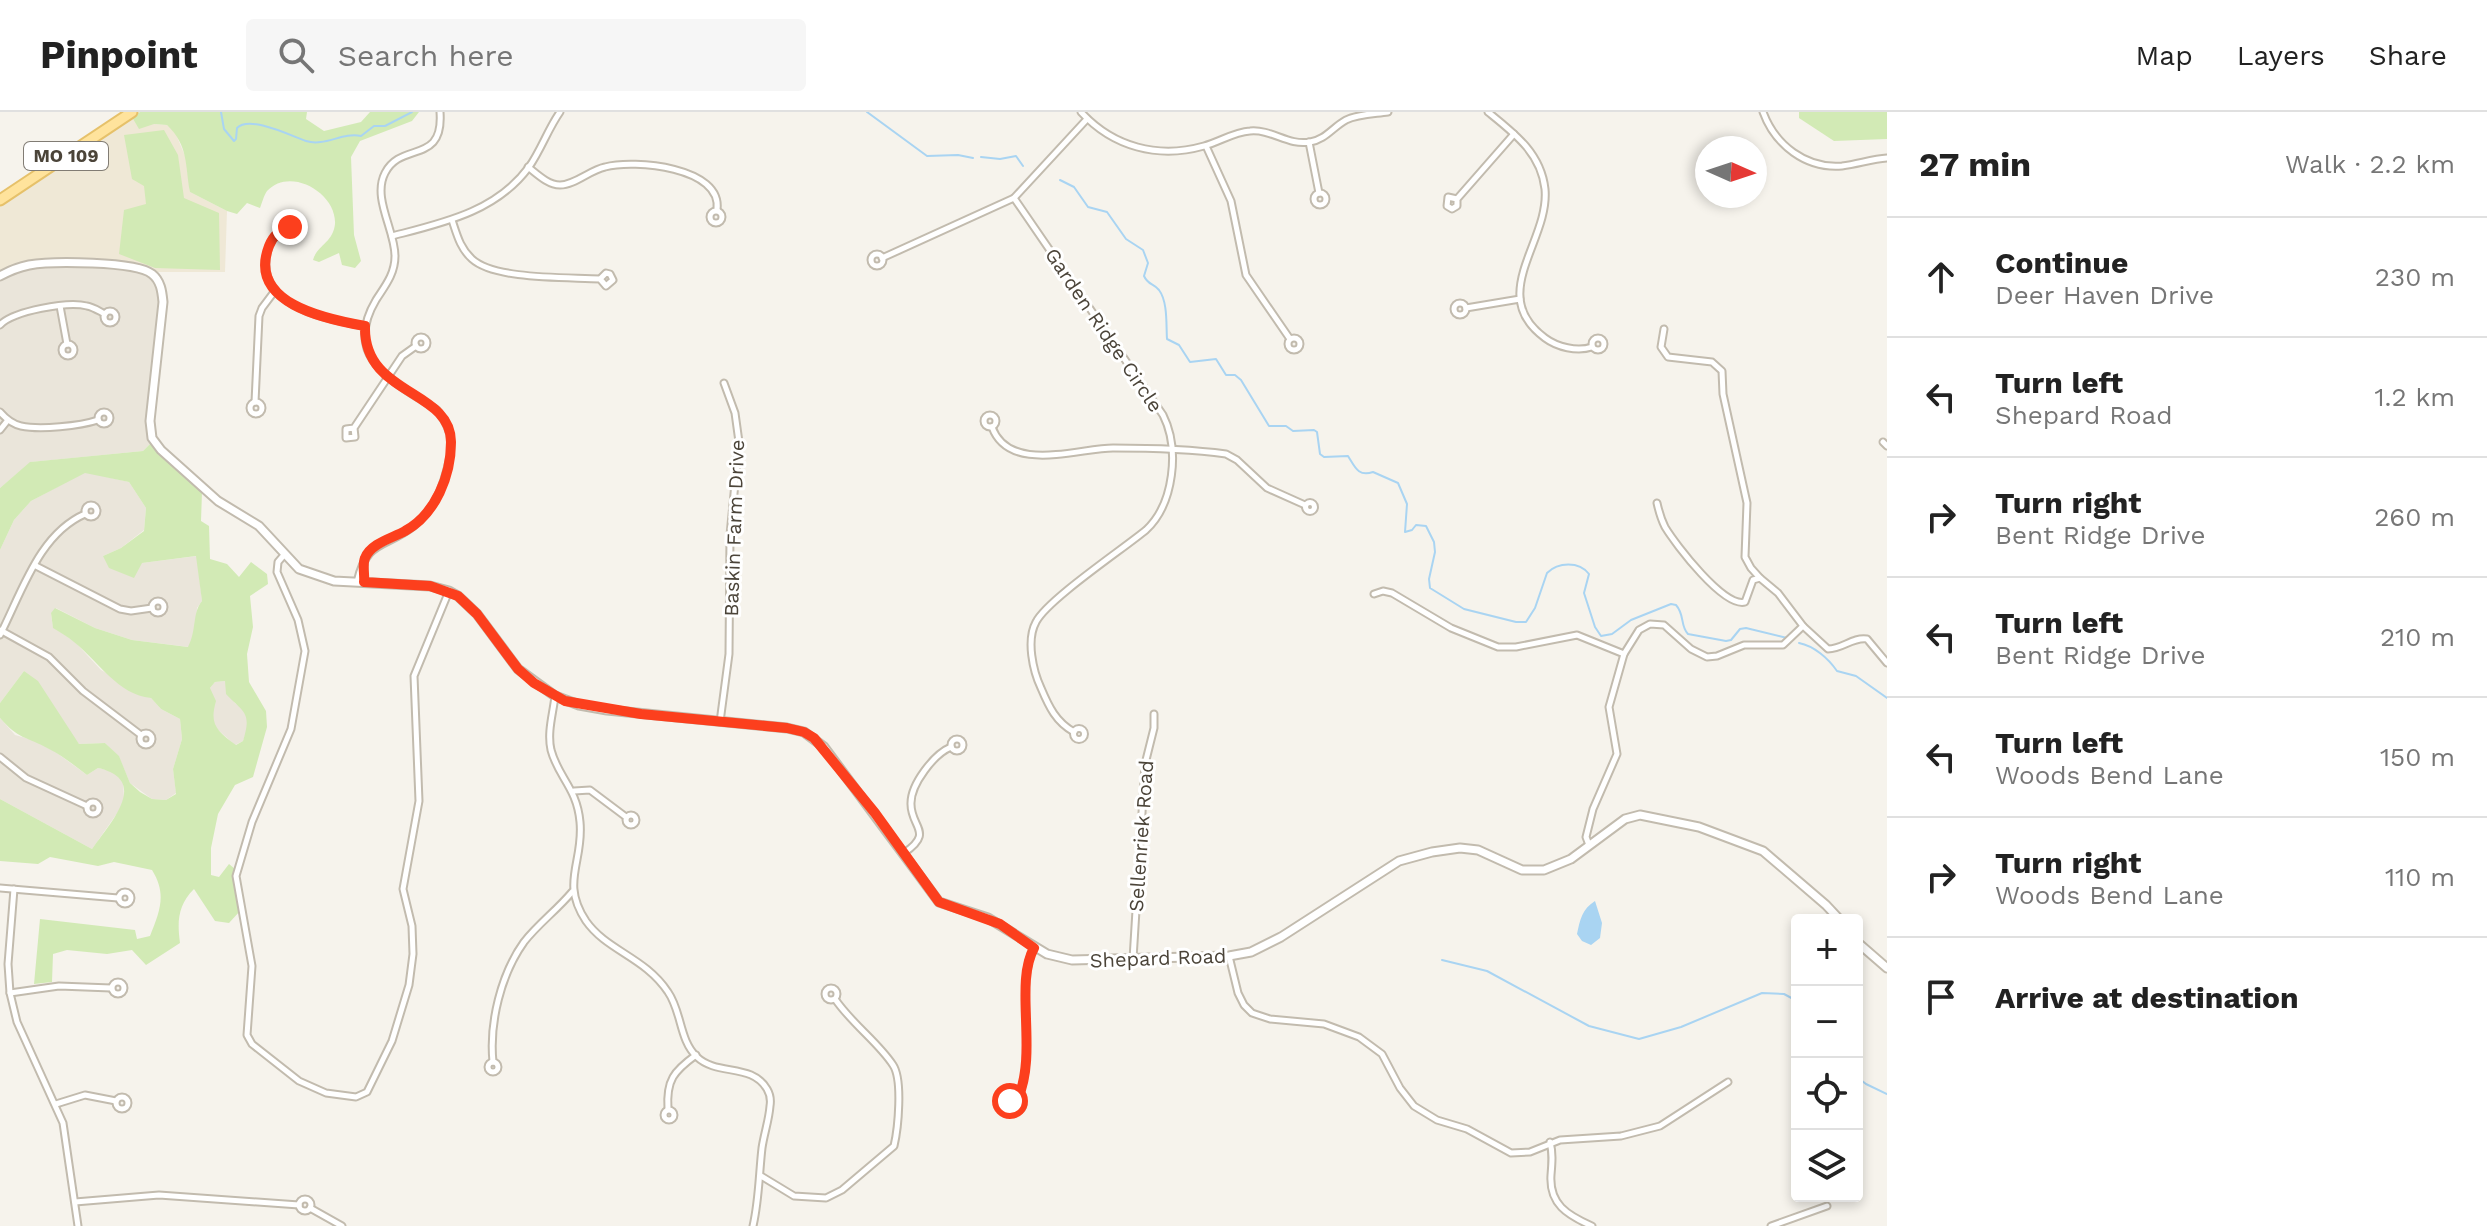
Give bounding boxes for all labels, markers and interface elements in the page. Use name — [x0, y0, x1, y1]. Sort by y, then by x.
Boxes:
search box — [246, 19, 806, 91]
text: Pinpoint — [40, 33, 198, 77]
icon: search — [274, 33, 318, 77]
text: Search here — [338, 38, 514, 73]
text: Map — [2136, 39, 2193, 72]
text: Layers — [2237, 39, 2325, 72]
text: Share — [2369, 39, 2447, 72]
north arrow — [1695, 136, 1767, 208]
road number: MO 109 — [24, 142, 108, 170]
text: 27 min — [1919, 144, 2031, 184]
text: Walk · 2.2 km — [2285, 149, 2455, 179]
route end — [272, 209, 308, 245]
street label: Garden Ridge Circle — [1040, 243, 1168, 417]
text: Continue — [1995, 245, 2128, 280]
icon: ahead — [1919, 255, 1963, 299]
text: 230 m — [2375, 262, 2455, 292]
text: Deer Haven Drive — [1995, 280, 2214, 310]
text: Turn left — [1995, 365, 2123, 400]
icon: left — [1919, 375, 1963, 419]
text: 1.2 km — [2374, 382, 2455, 412]
text: Shepard Road — [1995, 400, 2173, 430]
street label: Baskin Farm Drive — [719, 439, 749, 617]
text: Turn right — [1995, 485, 2141, 520]
icon: right — [1919, 495, 1963, 539]
text: 260 m — [2374, 502, 2455, 532]
text: Bent Ridge Drive — [1995, 520, 2205, 550]
text: Turn left — [1995, 605, 2123, 640]
icon: left — [1919, 615, 1963, 659]
text: 210 m — [2380, 622, 2455, 652]
text: Bent Ridge Drive — [1995, 640, 2205, 670]
text: Turn left — [1995, 725, 2123, 760]
icon: left — [1919, 735, 1963, 779]
text: 150 m — [2380, 742, 2455, 772]
street label: Sellenriek Road — [1124, 759, 1158, 913]
text: Woods Bend Lane — [1995, 760, 2224, 790]
text: Turn right — [1995, 845, 2141, 880]
icon: right — [1919, 855, 1963, 899]
text: 110 m — [2385, 862, 2455, 892]
text: Woods Bend Lane — [1995, 880, 2224, 910]
map controls — [1791, 914, 1863, 1202]
button: + — [1791, 914, 1863, 986]
street label: Shepard Road — [1089, 944, 1227, 972]
icon: arrive — [1919, 975, 1963, 1019]
text: Arrive at destination — [1995, 980, 2299, 1015]
button: − — [1791, 986, 1863, 1058]
button: locate — [1791, 1058, 1863, 1130]
route start — [992, 1083, 1028, 1119]
button: layers — [1791, 1130, 1863, 1202]

